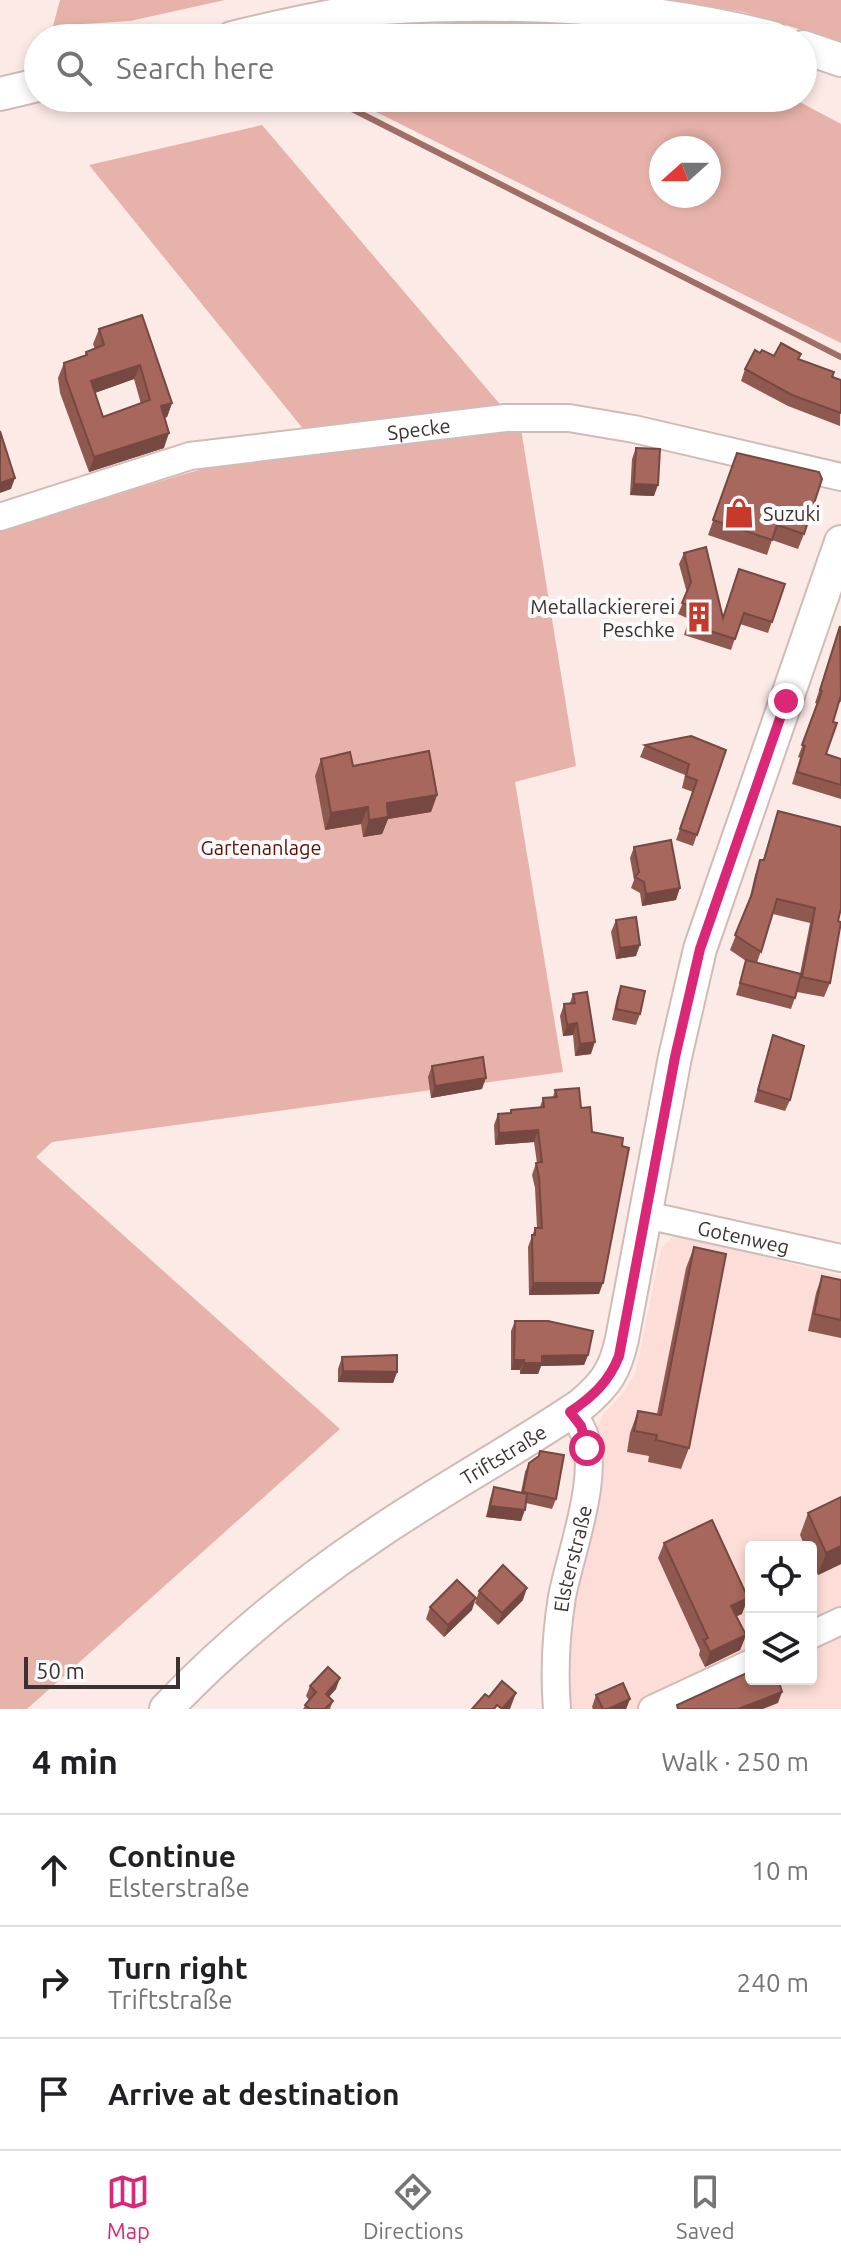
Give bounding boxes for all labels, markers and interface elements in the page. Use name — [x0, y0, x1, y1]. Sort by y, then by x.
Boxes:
search box — [24, 24, 817, 112]
icon: search — [52, 46, 96, 90]
text: Search here — [116, 51, 275, 85]
north arrow — [649, 136, 721, 208]
street label: Specke — [386, 413, 452, 444]
shop icon: Suzuki — [722, 496, 756, 530]
place label: Suzuki — [763, 502, 820, 525]
place label: Metallackiererei Peschke — [530, 595, 675, 641]
building icon: Metallackiererei Peschke — [682, 600, 716, 634]
route end — [768, 683, 804, 719]
park label: Gartenanlage — [200, 836, 322, 859]
street label: Gotenweg — [696, 1215, 792, 1258]
street label: Triftstraße — [456, 1419, 550, 1489]
route start — [569, 1430, 605, 1466]
street label: Elsterstraße — [548, 1503, 596, 1613]
map controls — [745, 1541, 817, 1685]
button: locate — [745, 1541, 817, 1613]
button: layers — [745, 1613, 817, 1685]
scale bar — [24, 1653, 180, 1689]
text: 50 m — [36, 1658, 85, 1683]
text: 4 min — [32, 1742, 118, 1780]
text: Walk · 250 m — [661, 1747, 809, 1776]
text: Continue — [108, 1839, 236, 1873]
icon: ahead — [32, 1848, 76, 1892]
text: 10 m — [751, 1856, 809, 1885]
text: Elsterstraße — [108, 1873, 250, 1902]
text: Turn right — [108, 1951, 248, 1985]
icon: right — [32, 1960, 76, 2004]
text: 240 m — [737, 1968, 809, 1997]
text: Triftstraße — [108, 1985, 233, 2014]
icon: arrive — [32, 2072, 76, 2116]
text: Arrive at destination — [108, 2077, 400, 2111]
tab: Map — [106, 2170, 150, 2243]
tab: Directions — [363, 2170, 463, 2243]
tab: Saved — [676, 2170, 735, 2243]

